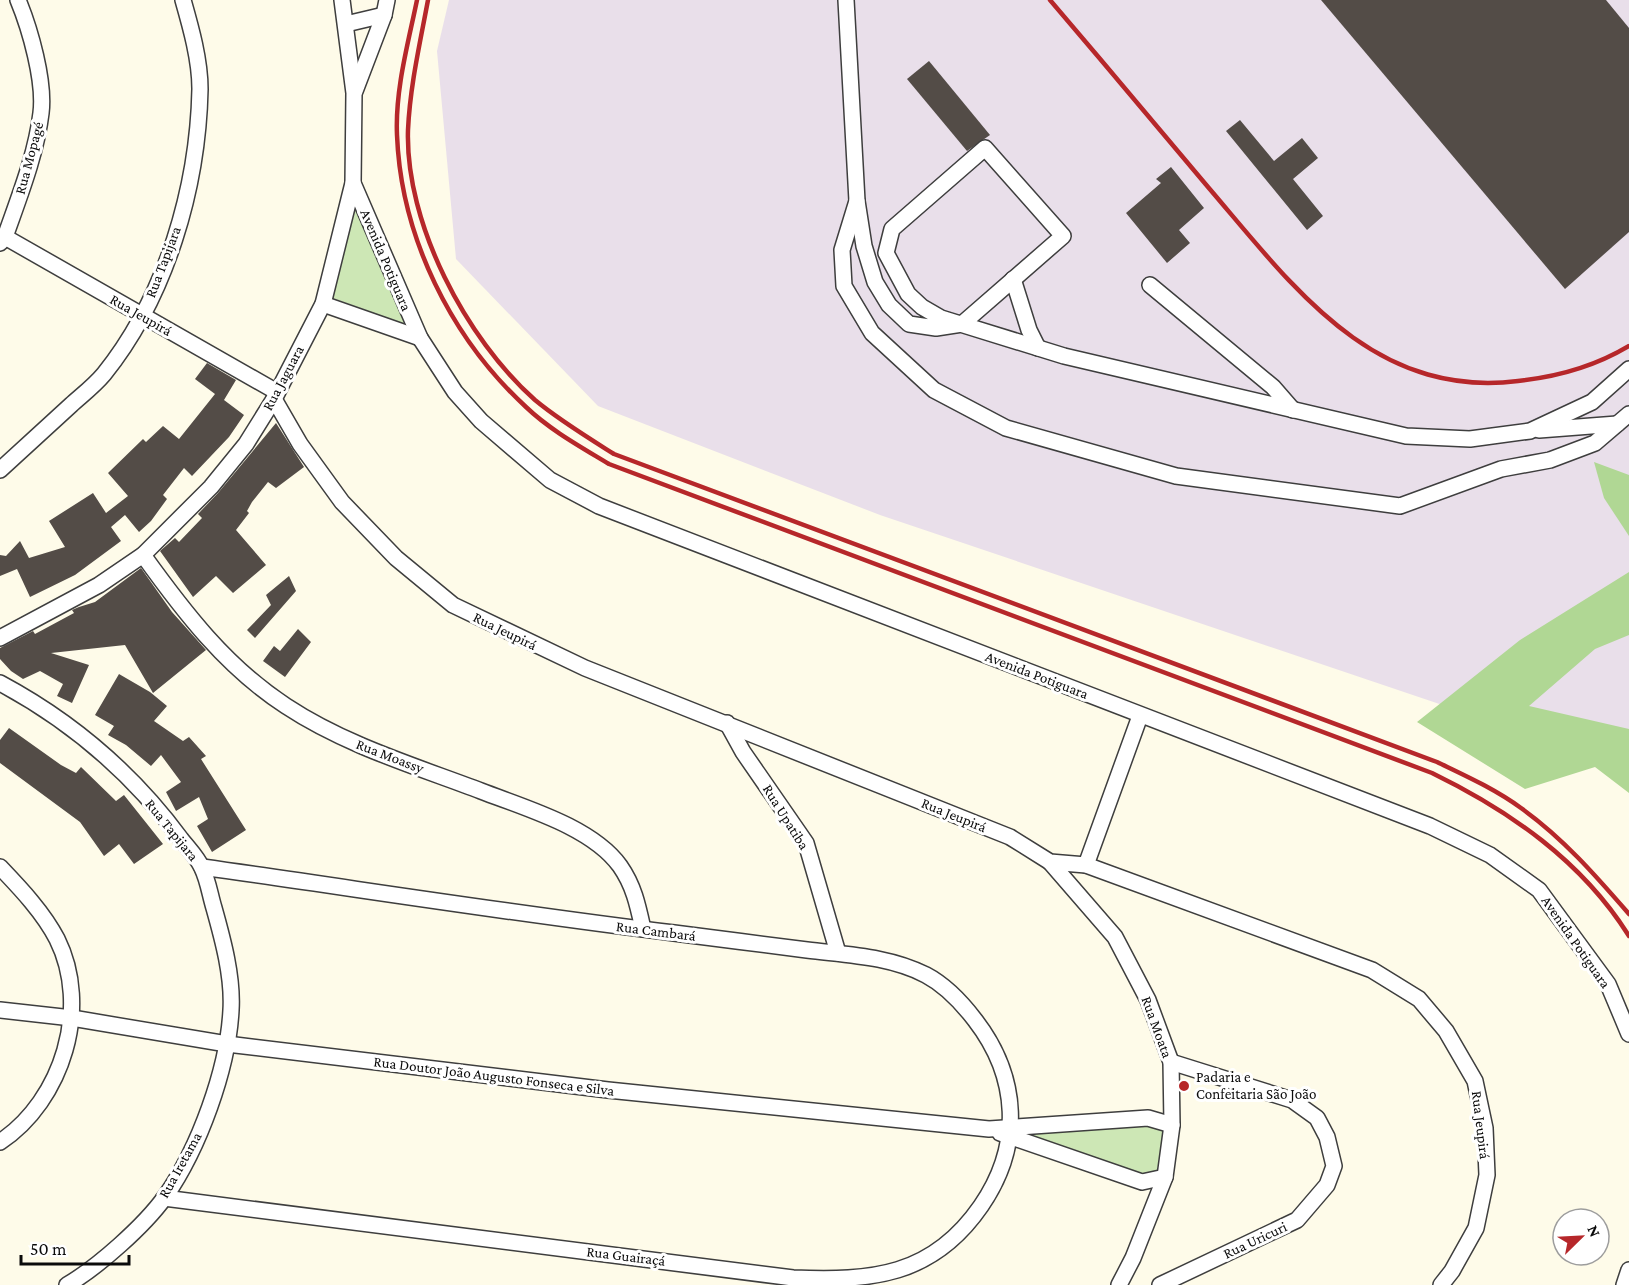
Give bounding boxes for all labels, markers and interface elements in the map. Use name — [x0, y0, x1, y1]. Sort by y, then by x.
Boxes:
street label: Rua Mopagé — [12, 120, 47, 196]
street label: Avenida Potiguara — [356, 207, 415, 314]
street label: Rua Tapijara — [142, 224, 185, 300]
street label: Rua Jeupirá — [107, 291, 175, 340]
street label: Rua Jaguara — [259, 343, 308, 414]
street label: Rua Jeupirá — [470, 609, 539, 654]
street label: Avenida Potiguara — [983, 648, 1091, 703]
street label: Rua Moassy — [353, 736, 426, 777]
street label: Rua Upatiba — [759, 781, 812, 853]
street label: Rua Jeupirá — [919, 795, 989, 836]
street label: Rua Tapijara — [141, 796, 202, 865]
street label: Avenida Potiguara — [1537, 893, 1614, 992]
street label: Rua Cambará — [615, 918, 697, 944]
street label: Rua Moata — [1138, 994, 1176, 1060]
street label: Rua Doutor João Augusto Fonseca e Silva — [373, 1053, 615, 1100]
place label: Padaria e Confeitaria São João — [1196, 1069, 1316, 1103]
marker: Padaria e Confeitaria São João — [1177, 1079, 1191, 1093]
street label: Rua Jeupirá — [1468, 1090, 1493, 1160]
street label: Rua Iretama — [155, 1129, 205, 1201]
north arrow — [1551, 1207, 1611, 1267]
street label: Rua Uricuri — [1221, 1218, 1289, 1262]
text: N — [1584, 1223, 1604, 1240]
scale bar — [21, 1228, 129, 1266]
text: 50 m — [30, 1239, 67, 1259]
street label: Rua Guairaçá — [586, 1243, 666, 1270]

